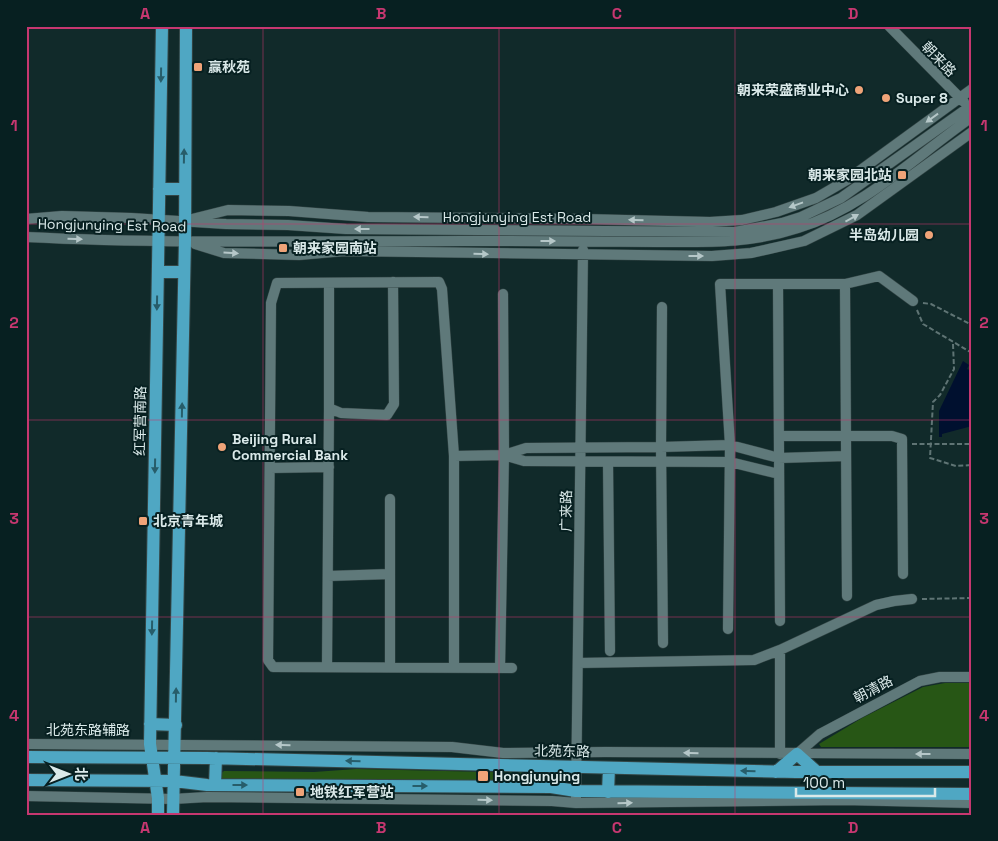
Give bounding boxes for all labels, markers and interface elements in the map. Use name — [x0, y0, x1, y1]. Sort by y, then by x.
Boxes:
text: A — [140, 3, 150, 24]
text: B — [376, 3, 386, 24]
text: C — [612, 3, 622, 24]
text: D — [848, 3, 858, 24]
street label: 朝来路 — [918, 38, 960, 80]
place label: 赢秋苑 — [208, 58, 250, 76]
marker: 赢秋苑 — [192, 61, 204, 73]
one-way arrow — [157, 67, 165, 83]
place label: 朝来荣盛商业中心 — [737, 81, 849, 99]
marker: 朝来荣盛商业中心 — [853, 84, 865, 96]
place label: Super 8 — [896, 89, 948, 107]
marker: Super 8 — [880, 92, 892, 104]
one-way arrow — [926, 112, 939, 123]
text: 1 — [10, 115, 18, 136]
text: 1 — [980, 115, 988, 136]
one-way arrow — [181, 148, 189, 164]
place label: 朝来家园北站 — [808, 166, 892, 184]
marker: 朝来家园北站 — [896, 169, 908, 181]
one-way arrow — [789, 202, 804, 209]
street label: Hongjunying Est Road — [443, 208, 591, 226]
one-way arrow — [413, 213, 429, 221]
one-way arrow — [844, 214, 859, 222]
street label: Hongjunying Est Road — [38, 215, 186, 235]
one-way arrow — [628, 216, 644, 224]
one-way arrow — [354, 225, 370, 233]
place label: 半岛幼儿园 — [849, 226, 919, 244]
marker: 半岛幼儿园 — [923, 229, 935, 241]
one-way arrow — [67, 235, 83, 243]
one-way arrow — [541, 237, 557, 245]
place label: 朝来家园南站 — [293, 239, 377, 257]
marker: 朝来家园南站 — [277, 242, 289, 254]
one-way arrow — [224, 250, 240, 258]
one-way arrow — [473, 250, 489, 258]
one-way arrow — [688, 252, 704, 260]
one-way arrow — [153, 296, 161, 312]
text: 2 — [9, 312, 19, 333]
text: 2 — [979, 312, 989, 333]
street label: 红军营南路 — [130, 386, 150, 456]
one-way arrow — [178, 402, 186, 418]
place label: Beijing Rural Commercial Bank — [232, 430, 348, 464]
marker: Beijing Rural Commercial Bank — [216, 441, 228, 453]
one-way arrow — [150, 458, 158, 474]
street label: 广来路 — [557, 490, 575, 532]
text: 3 — [9, 508, 19, 529]
text: 3 — [979, 508, 989, 529]
place label: 北京青年城 — [153, 512, 223, 530]
marker: 北京青年城 — [137, 515, 149, 527]
one-way arrow — [148, 621, 156, 637]
street label: 朝清路 — [850, 671, 896, 707]
one-way arrow — [172, 687, 180, 703]
text: 4 — [9, 705, 19, 726]
text: 4 — [979, 705, 989, 726]
street label: 北苑东路辅路 — [46, 721, 130, 739]
one-way arrow — [275, 741, 291, 749]
street label: 北苑东路 — [534, 742, 590, 760]
north arrow — [42, 748, 92, 798]
one-way arrow — [682, 749, 698, 757]
one-way arrow — [915, 750, 931, 758]
one-way arrow — [345, 757, 361, 765]
scale bar — [796, 766, 934, 798]
text: 北 — [72, 767, 90, 781]
place label: Hongjunying — [494, 767, 580, 785]
one-way arrow — [740, 767, 756, 775]
marker: Hongjunying — [476, 769, 490, 783]
text: 100 m — [803, 773, 845, 792]
one-way arrow — [232, 781, 248, 789]
one-way arrow — [412, 782, 428, 790]
place label: 地铁红军营站 — [310, 783, 394, 801]
marker: 地铁红军营站 — [294, 786, 306, 798]
one-way arrow — [477, 796, 493, 804]
one-way arrow — [617, 798, 633, 806]
text: A — [140, 817, 150, 838]
text: B — [376, 817, 386, 838]
text: C — [612, 817, 622, 838]
text: D — [848, 817, 858, 838]

